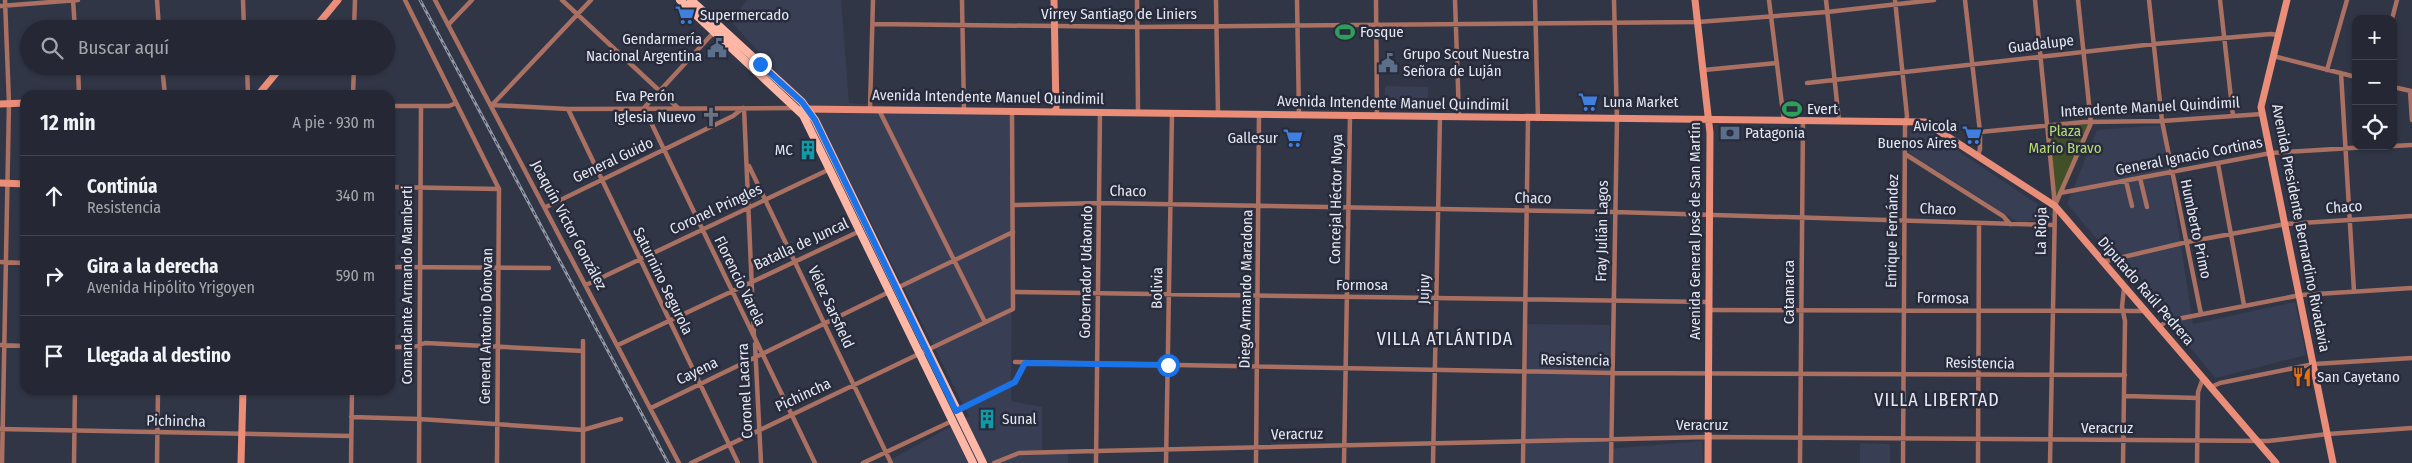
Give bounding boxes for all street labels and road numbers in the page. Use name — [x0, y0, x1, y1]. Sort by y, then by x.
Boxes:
street label: Virrey Santiago de Liniers — [1041, 5, 1197, 23]
street label: Guadalupe — [2007, 31, 2075, 57]
street label: Avenida Intendente Manuel Quindimil — [872, 86, 1104, 108]
street label: Eva Perón — [615, 87, 675, 105]
street label: Avenida Intendente Manuel Quindimil — [1277, 92, 1509, 114]
street label: Intendente Manuel Quindimil — [2060, 93, 2240, 121]
street label: Avenida Presidente Bernardino Rivadavia — [2268, 102, 2334, 354]
street label: Avenida General José de San Martín — [1686, 122, 1704, 340]
street label: General Guido — [570, 133, 656, 187]
street label: General Ignacio Cortinas — [2114, 133, 2264, 179]
street label: Concejal Héctor Noya — [1326, 134, 1346, 264]
street label: Joaquín Víctor González — [527, 157, 611, 293]
street label: Enrique Fernández — [1882, 174, 1902, 288]
street label: Humberto Primo — [2177, 178, 2215, 280]
street label: Coronel Pringles — [667, 180, 765, 238]
street label: Fray Julián Lagos — [1592, 180, 1612, 282]
street label: Chaco — [1109, 182, 1147, 200]
street label: Comandante Armando Mamberti — [398, 185, 416, 385]
street label: Chaco — [1514, 189, 1552, 207]
street label: Chaco — [2325, 197, 2363, 217]
street label: Chaco — [1919, 199, 1957, 219]
street label: Gobernador Udaondo — [1076, 205, 1096, 339]
street label: La Rioja — [2032, 207, 2050, 255]
street label: Diego Armando Maradona — [1236, 209, 1256, 369]
street label: Batalla de Juncal — [751, 214, 851, 274]
street label: Saturnino Segurola — [629, 224, 697, 338]
street label: Florencio Varela — [710, 233, 770, 329]
street label: Diputado Raúl Pedrera — [2094, 233, 2198, 349]
street label: General Antonio Dónovan — [476, 248, 496, 404]
street label: Catamarca — [1780, 260, 1798, 324]
street label: Vélez Sarsfield — [804, 263, 858, 351]
street label: Bolivia — [1148, 267, 1166, 309]
street label: Jujuy — [1415, 273, 1433, 304]
street label: Formosa — [1336, 276, 1388, 294]
street label: Formosa — [1917, 289, 1969, 307]
street label: Coronel Lacarra — [734, 343, 756, 439]
street label: Resistencia — [1540, 350, 1610, 370]
street label: Cayena — [673, 353, 721, 389]
street label: Resistencia — [1945, 353, 2015, 373]
street label: Pichincha — [772, 374, 834, 416]
street label: Pichincha — [146, 411, 206, 431]
street label: Veracruz — [1676, 416, 1728, 434]
street label: Veracruz — [2081, 419, 2133, 437]
street label: Veracruz — [1271, 425, 1323, 443]

